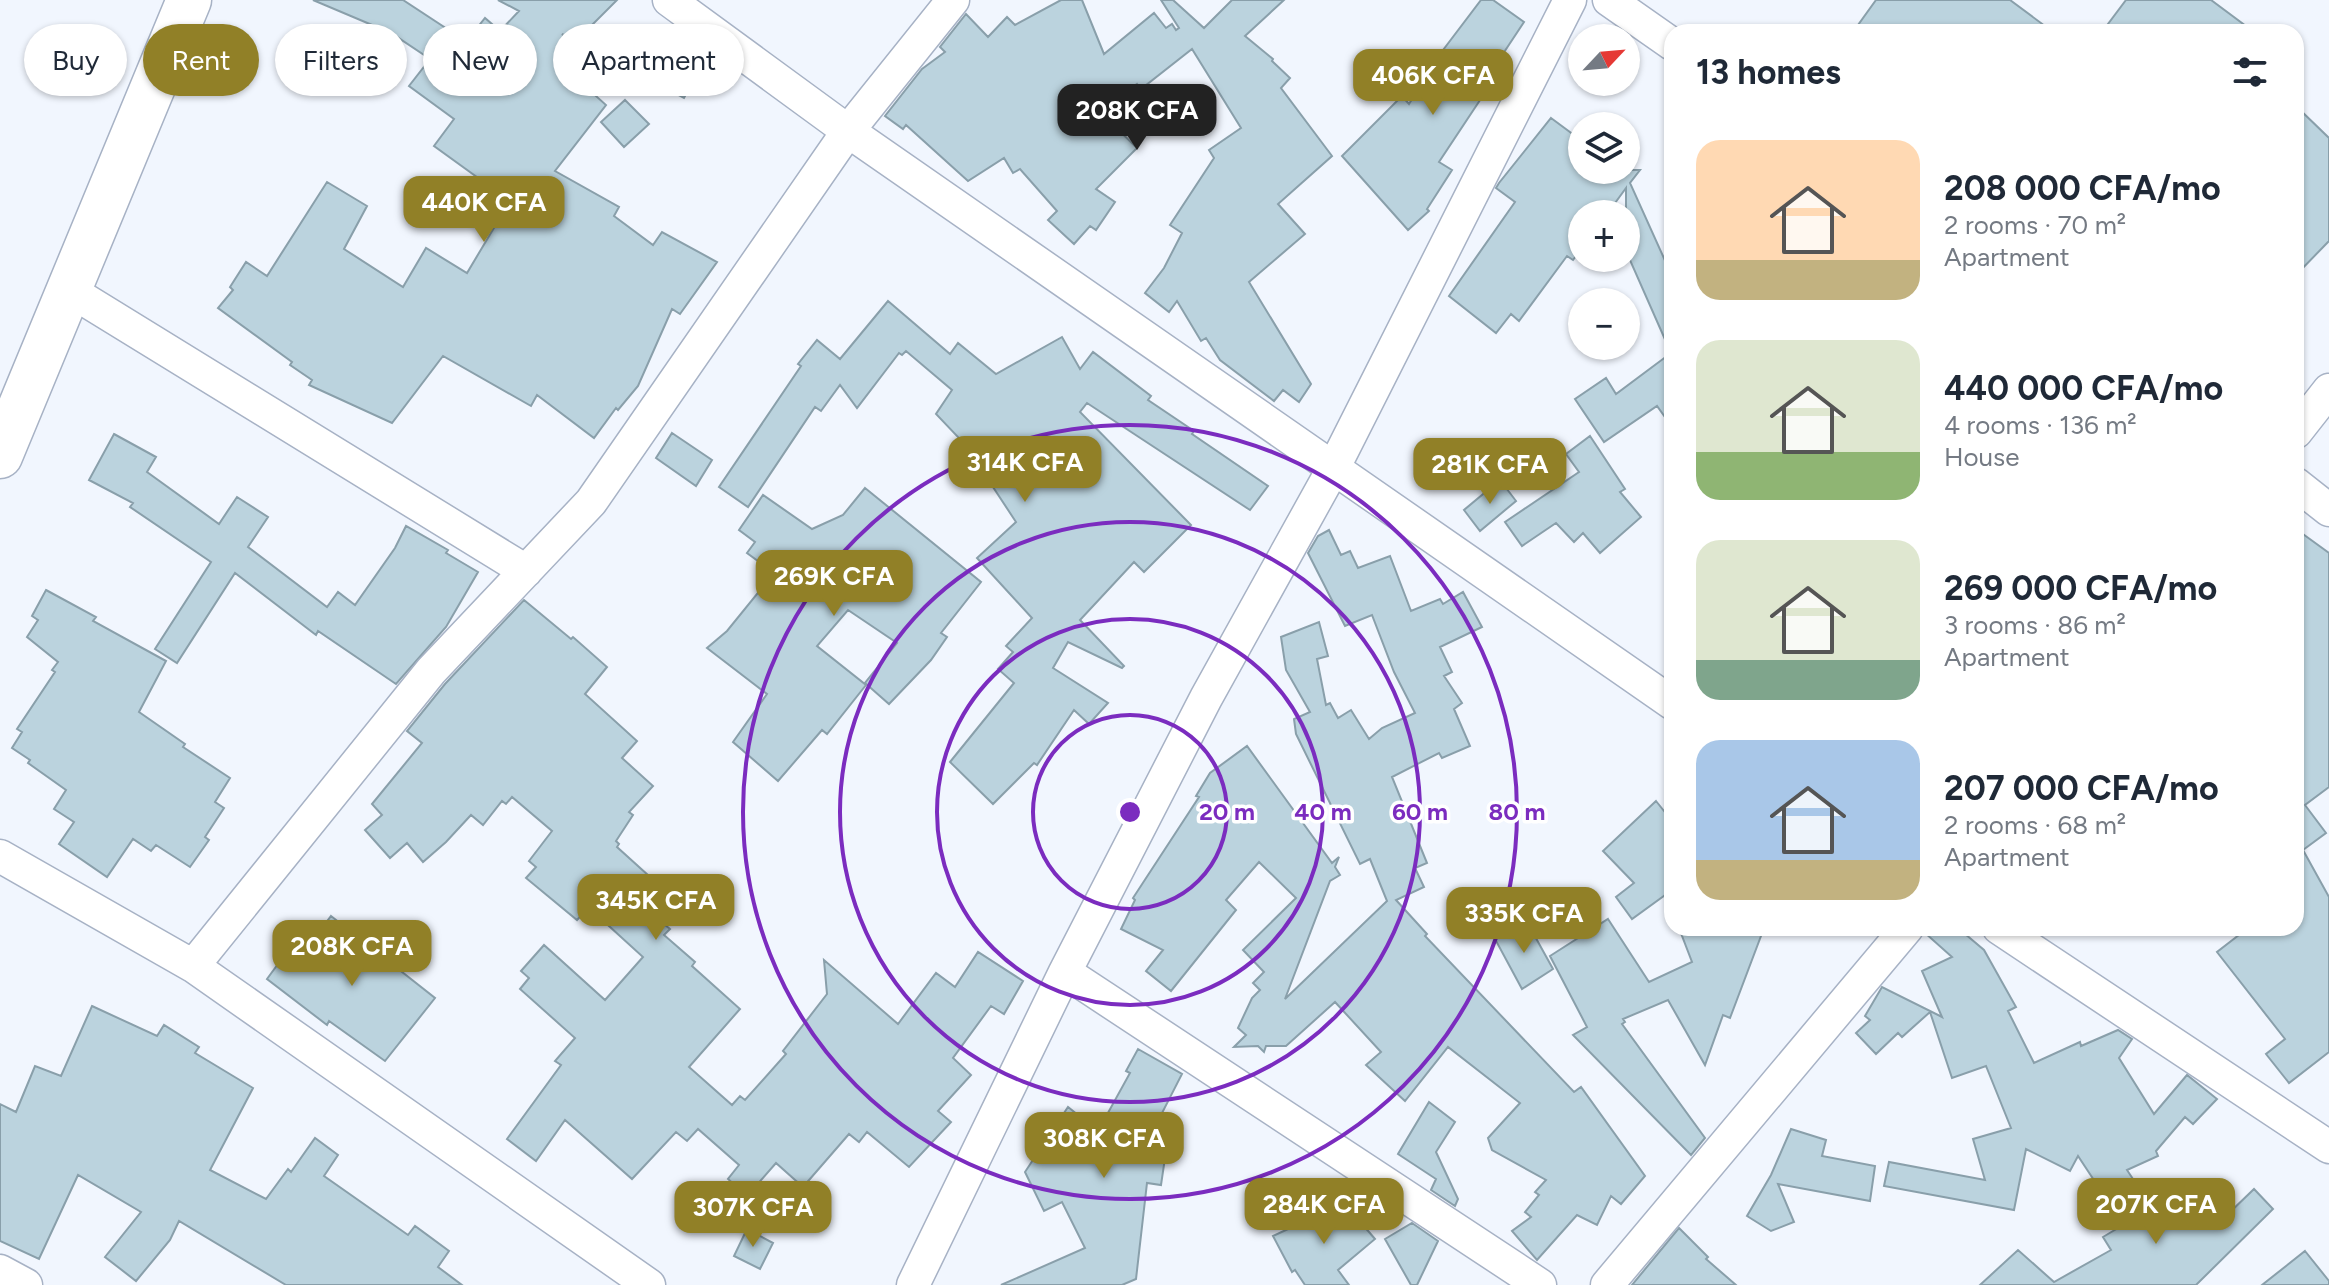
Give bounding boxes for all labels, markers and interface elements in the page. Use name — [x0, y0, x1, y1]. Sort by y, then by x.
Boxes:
chip: Buy — [24, 24, 127, 96]
chip: Rent — [143, 24, 259, 96]
chip: Filters — [275, 24, 407, 96]
chip: New — [423, 24, 537, 96]
chip: Apartment — [553, 24, 744, 96]
north arrow — [1568, 24, 1640, 96]
map controls — [1568, 24, 1640, 360]
pin: 406K CFA — [1350, 49, 1516, 117]
icon: filters — [2228, 50, 2272, 94]
text: 13 homes — [1696, 52, 1841, 93]
text: 406K CFA — [1371, 59, 1495, 91]
pin: 208K CFA — [1054, 84, 1220, 152]
text: 208K CFA — [1075, 94, 1199, 126]
button: layers — [1568, 112, 1640, 184]
text: 208 000 CFA/mo — [1944, 168, 2221, 209]
icon: home — [1760, 172, 1856, 268]
pin: 440K CFA — [401, 176, 567, 244]
text: 440K CFA — [421, 186, 547, 218]
button: + — [1568, 200, 1640, 272]
text: 2 rooms · 70 m² — [1944, 209, 2126, 241]
text: Apartment — [1944, 241, 2070, 273]
button: − — [1568, 288, 1640, 360]
text: 440 000 CFA/mo — [1944, 368, 2223, 409]
icon: home — [1760, 372, 1856, 468]
text: 4 rooms · 136 m² — [1944, 409, 2137, 441]
pin: 314K CFA — [942, 436, 1108, 504]
pin: 281K CFA — [1407, 438, 1573, 506]
text: House — [1944, 441, 2019, 473]
text: 314K CFA — [966, 446, 1084, 478]
text: 281K CFA — [1431, 448, 1549, 480]
pin: 269K CFA — [751, 550, 917, 618]
text: 269K CFA — [774, 560, 894, 592]
text: 269 000 CFA/mo — [1944, 568, 2217, 609]
icon: home — [1760, 572, 1856, 668]
text: 3 rooms · 86 m² — [1944, 609, 2126, 641]
text: Apartment — [1944, 641, 2070, 673]
text: 207 000 CFA/mo — [1944, 768, 2219, 809]
icon: home — [1760, 772, 1856, 868]
text: 20 m — [1199, 797, 1255, 826]
text: 40 m — [1294, 797, 1352, 826]
text: 60 m — [1392, 797, 1448, 826]
text: 80 m — [1489, 797, 1545, 826]
centre of rings — [1116, 798, 1144, 826]
text: 2 rooms · 68 m² — [1944, 809, 2126, 841]
text: Apartment — [1944, 841, 2070, 873]
pin: 345K CFA — [573, 874, 739, 942]
text: 345K CFA — [595, 884, 717, 916]
pin: 335K CFA — [1441, 887, 1607, 955]
text: 335K CFA — [1464, 897, 1584, 929]
pin: 208K CFA — [269, 920, 435, 988]
text: 208K CFA — [290, 930, 414, 962]
pin: 308K CFA — [1021, 1112, 1187, 1180]
text: 308K CFA — [1043, 1122, 1165, 1154]
pin: 284K CFA — [1241, 1178, 1407, 1246]
pin: 207K CFA — [2073, 1178, 2239, 1246]
pin: 307K CFA — [670, 1181, 836, 1249]
text: 284K CFA — [1263, 1188, 1385, 1220]
text: 207K CFA — [2095, 1188, 2217, 1220]
text: 307K CFA — [692, 1191, 814, 1223]

